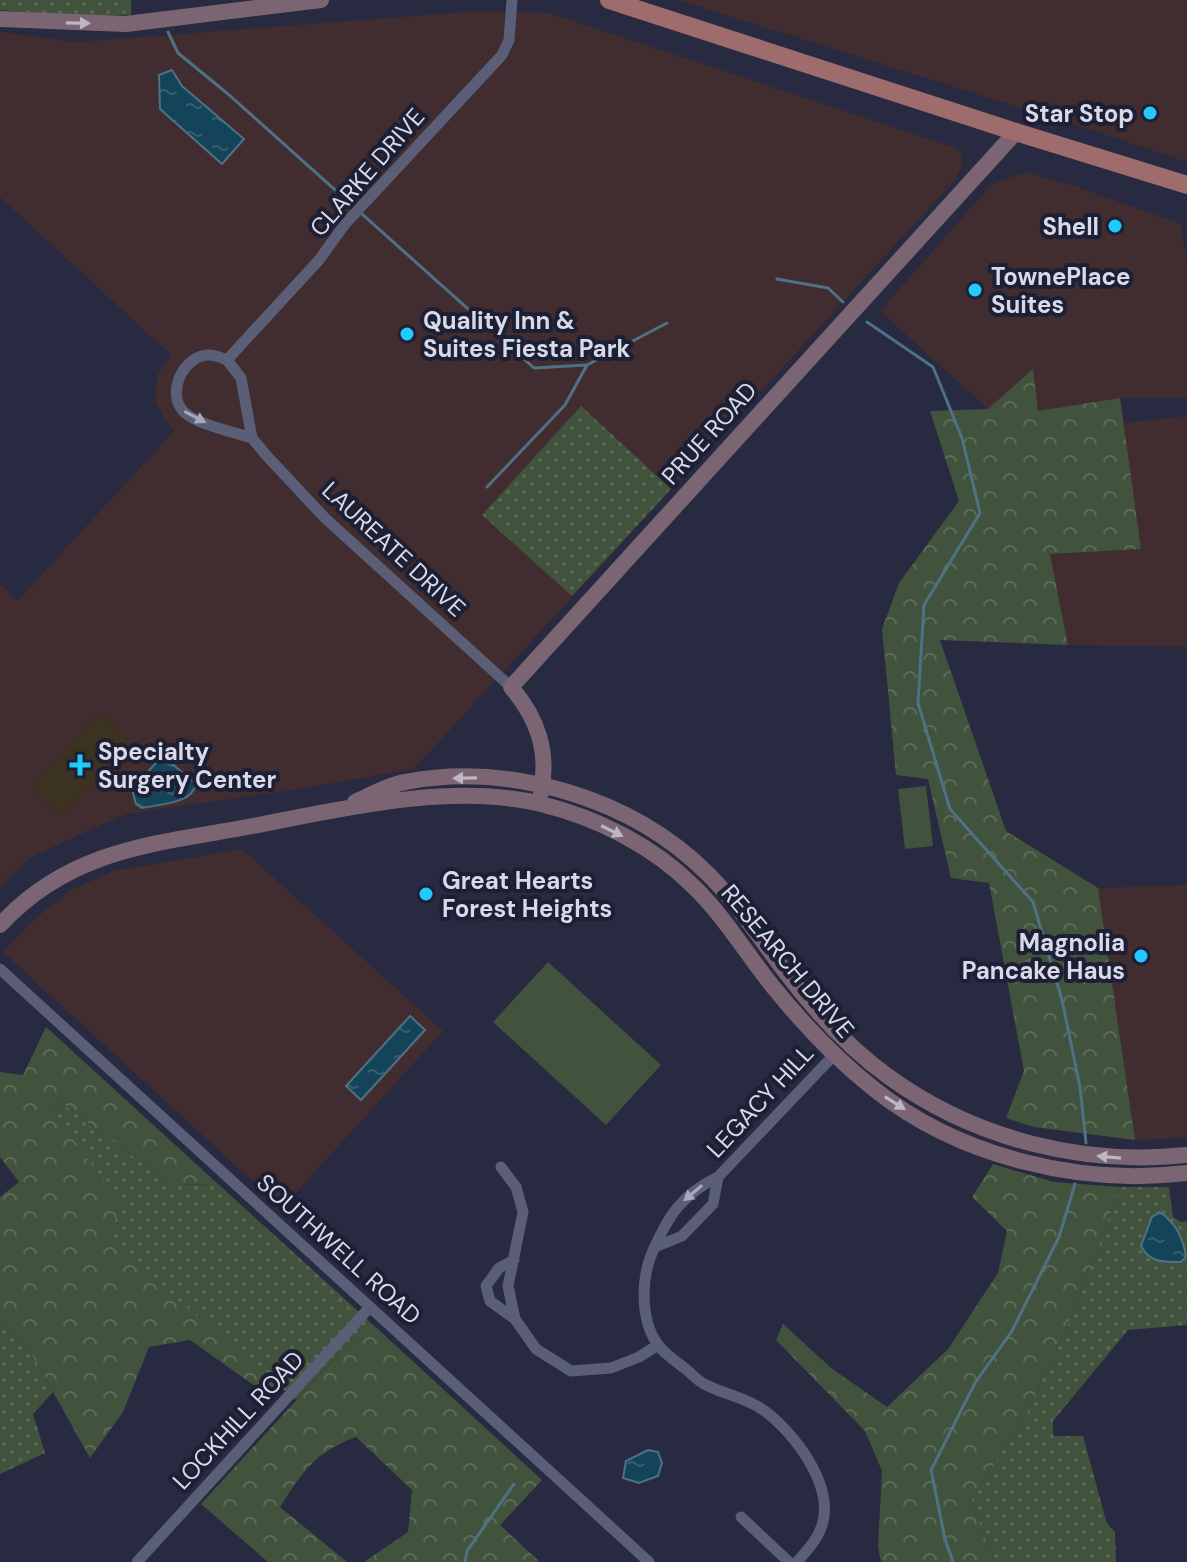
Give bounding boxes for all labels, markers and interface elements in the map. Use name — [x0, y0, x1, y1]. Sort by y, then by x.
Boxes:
one-way arrow — [66, 17, 91, 30]
place label: Star Stop — [1025, 98, 1134, 129]
street label: CLARKE DRIVE — [303, 101, 431, 243]
marker: Star Stop — [1141, 104, 1159, 122]
place label: Shell — [1042, 211, 1099, 242]
marker: Shell — [1106, 217, 1124, 235]
place label: TownePlace Suites — [991, 261, 1131, 320]
marker: TownePlace Suites — [966, 281, 984, 299]
place label: Quality Inn & Suites Fiesta Park — [423, 305, 630, 364]
marker: Quality Inn & Suites Fiesta Park — [398, 325, 416, 343]
street label: PRUE ROAD — [655, 375, 763, 491]
one-way arrow — [184, 409, 206, 423]
street label: LAUREATE DRIVE — [316, 475, 472, 623]
place label: Specialty Surgery Center — [98, 736, 277, 795]
marker: Specialty Surgery Center — [69, 754, 91, 776]
one-way arrow — [452, 771, 477, 784]
one-way arrow — [601, 824, 624, 838]
place label: Great Hearts Forest Heights — [442, 865, 612, 924]
street label: RESEARCH DRIVE — [715, 878, 861, 1044]
marker: Great Hearts Forest Heights — [417, 885, 435, 903]
place label: Magnolia Pancake Haus — [962, 927, 1125, 986]
marker: Magnolia Pancake Haus — [1132, 947, 1150, 965]
street label: LEGACY HILL — [700, 1038, 820, 1164]
one-way arrow — [884, 1096, 906, 1110]
one-way arrow — [1096, 1150, 1121, 1163]
street label: SOUTHWELL ROAD — [250, 1167, 428, 1331]
one-way arrow — [684, 1184, 704, 1201]
street label: LOCKHILL ROAD — [166, 1344, 310, 1496]

